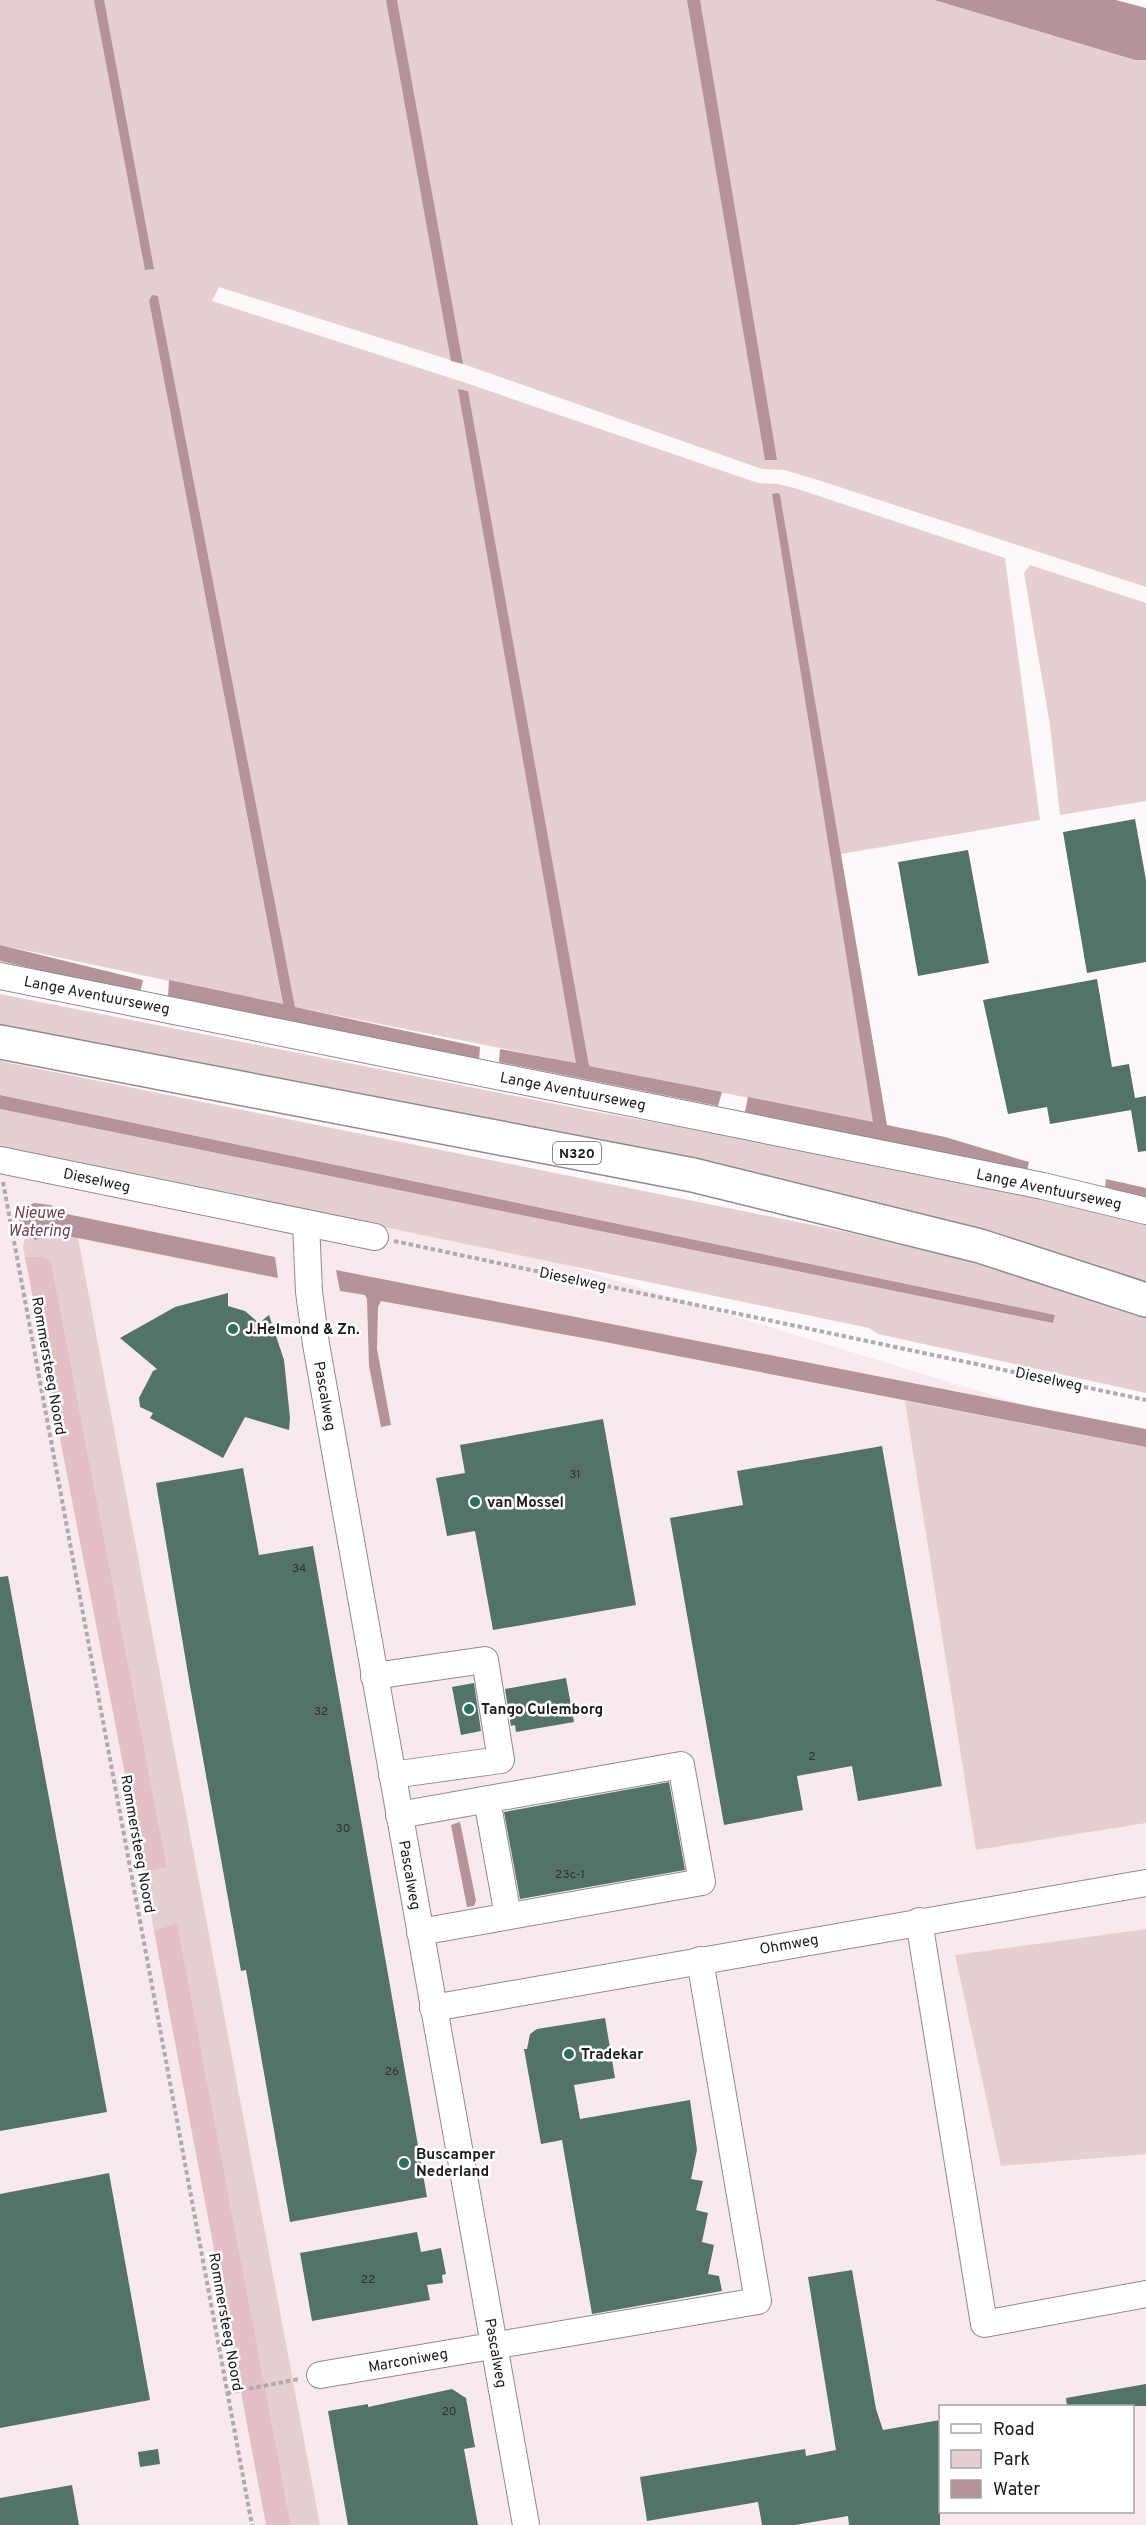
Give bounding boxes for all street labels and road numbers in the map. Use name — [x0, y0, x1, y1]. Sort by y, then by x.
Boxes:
street label: Lange Aventuurseweg — [22, 973, 171, 1020]
street label: Lange Aventuurseweg — [498, 1069, 647, 1116]
road number: N320 — [553, 1142, 601, 1164]
street label: Dieselweg — [61, 1165, 132, 1198]
street label: Lange Aventuurseweg — [974, 1166, 1123, 1215]
street label: Dieselweg — [537, 1264, 608, 1297]
street label: Rommersteeg Noord — [26, 1296, 69, 1437]
street label: Pascalweg — [308, 1360, 339, 1433]
street label: Dieselweg — [1013, 1364, 1084, 1397]
street label: Rommersteeg Noord — [115, 1774, 158, 1915]
street label: Pascalweg — [393, 1839, 424, 1912]
street label: Ohmweg — [758, 1931, 820, 1960]
street label: Rommersteeg Noord — [203, 2252, 246, 2393]
street label: Pascalweg — [479, 2317, 510, 2390]
street label: Marconiweg — [367, 2345, 450, 2378]

